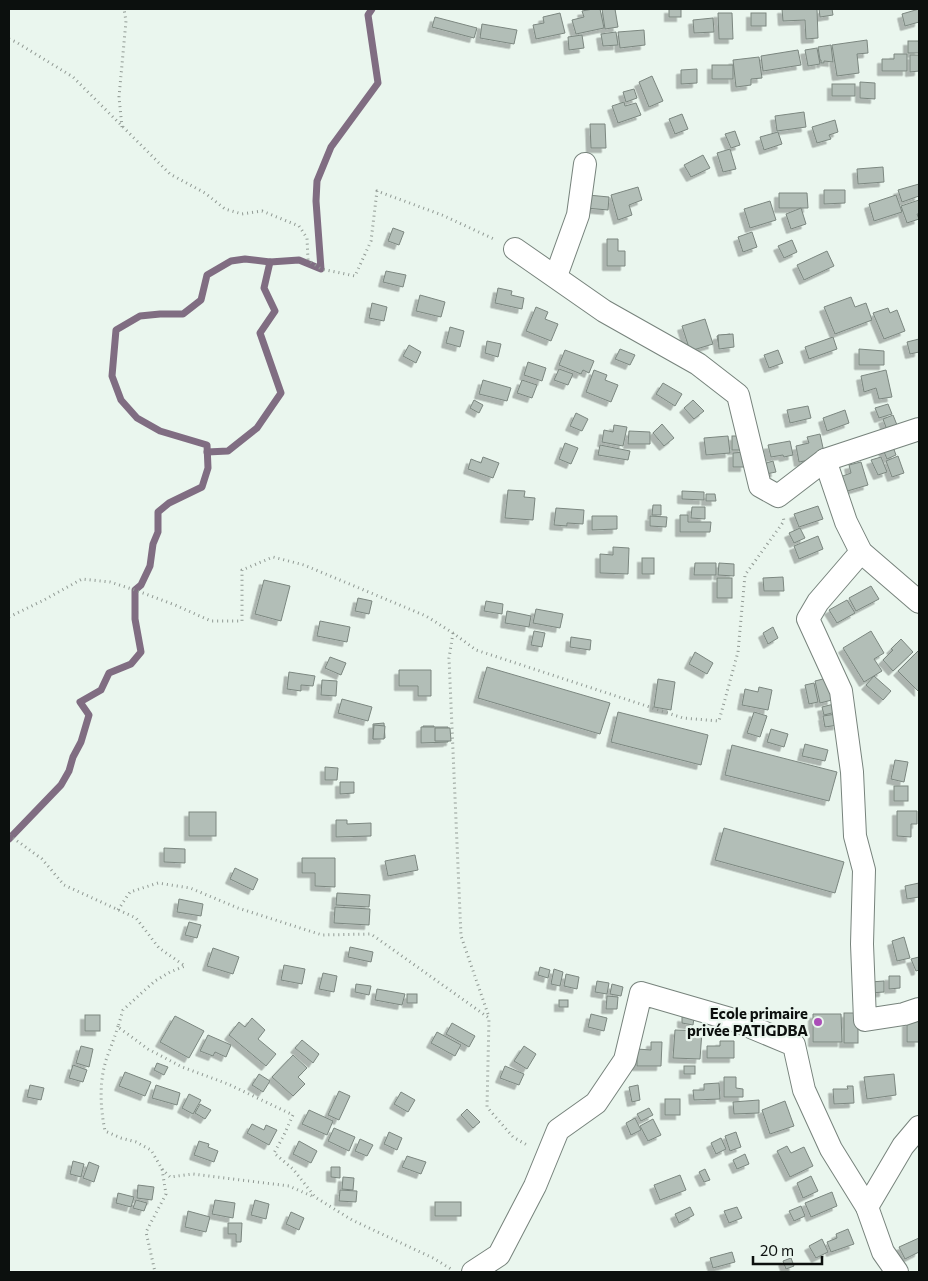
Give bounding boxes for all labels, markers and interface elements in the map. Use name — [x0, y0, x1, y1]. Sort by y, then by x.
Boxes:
place label: Ecole primaire privée PATIGDBA — [687, 1004, 808, 1039]
marker: Ecole primaire privée PATIGDBA — [812, 1016, 824, 1028]
scale bar — [753, 1234, 822, 1266]
text: 20 m — [760, 1241, 794, 1259]

